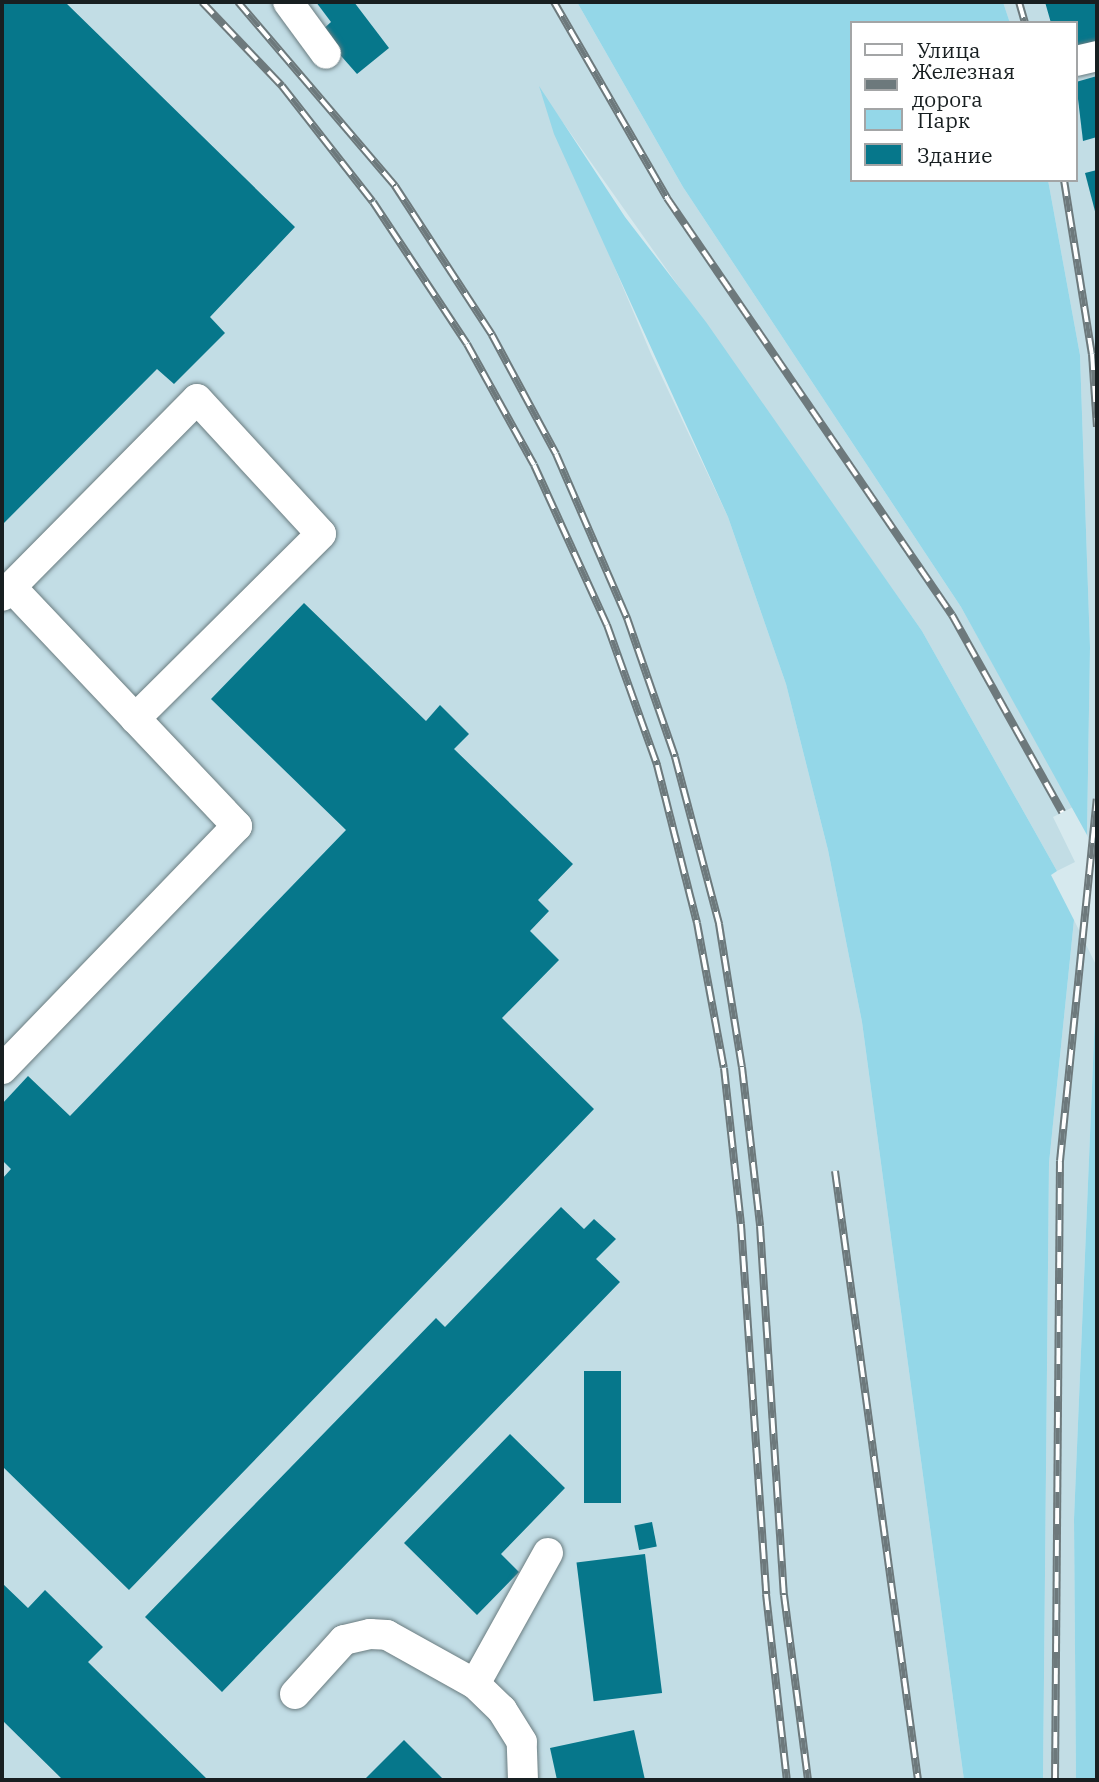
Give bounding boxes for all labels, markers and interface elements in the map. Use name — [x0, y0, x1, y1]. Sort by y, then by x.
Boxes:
legend — [850, 21, 1078, 182]
text: Улица — [917, 36, 981, 64]
text: Железная дорога — [912, 57, 1015, 113]
text: Парк — [917, 106, 970, 134]
text: Здание — [917, 141, 992, 169]

